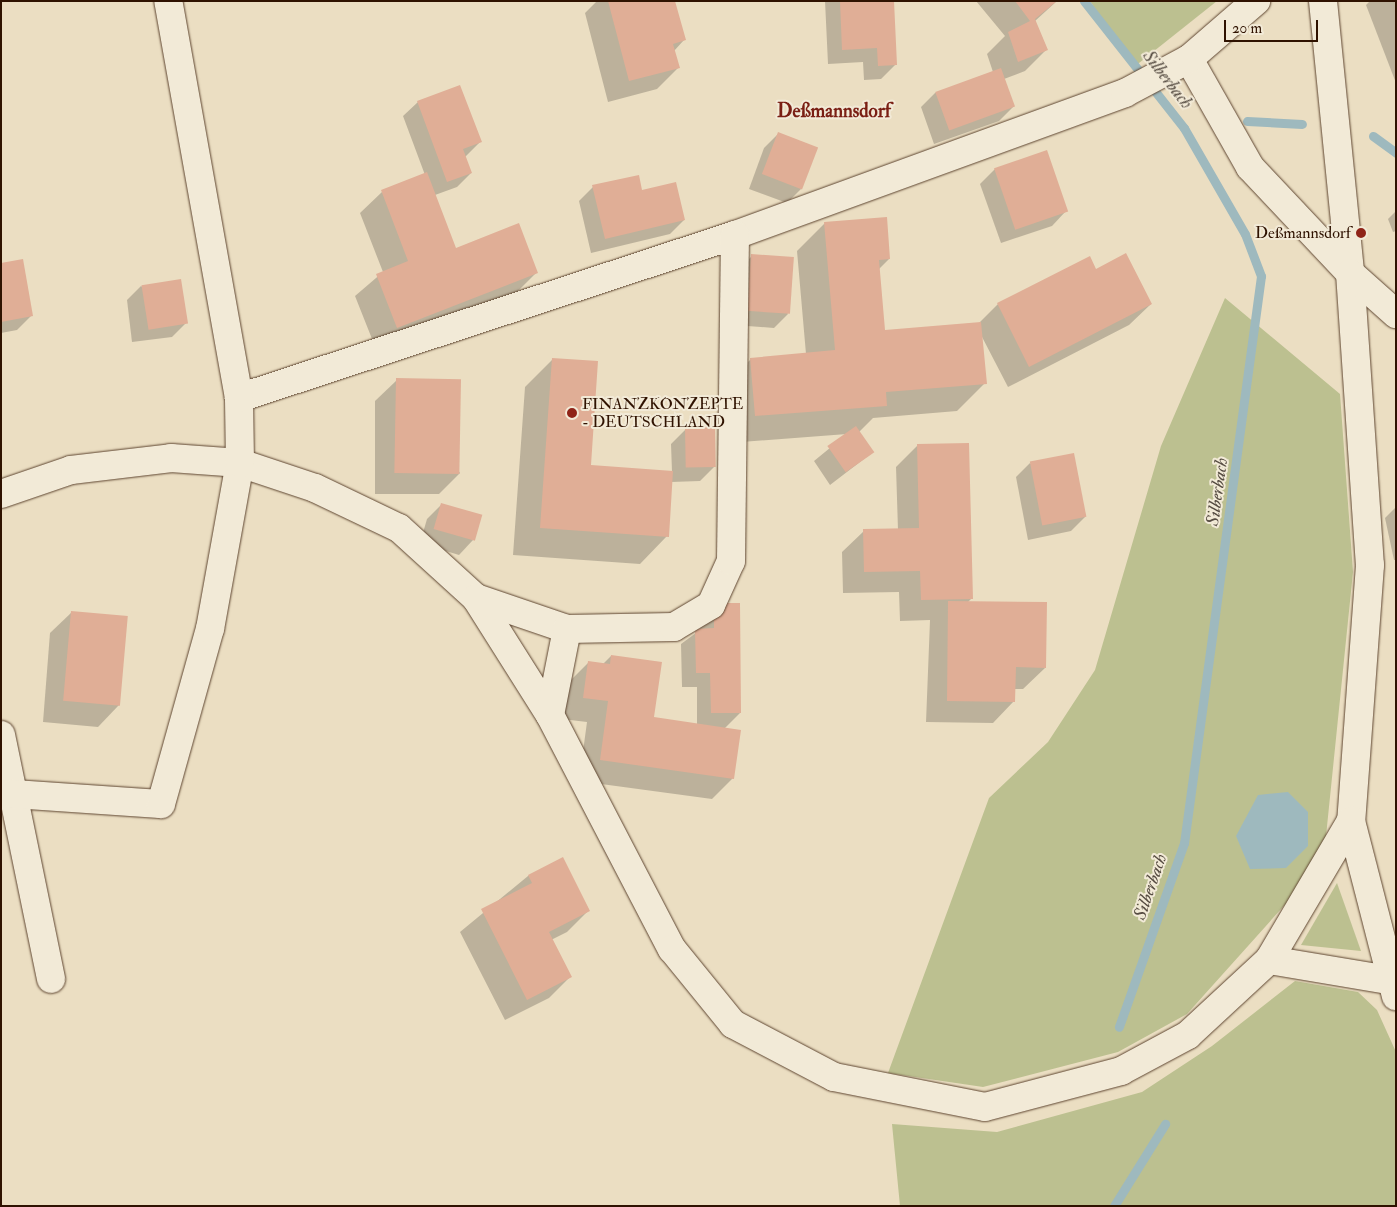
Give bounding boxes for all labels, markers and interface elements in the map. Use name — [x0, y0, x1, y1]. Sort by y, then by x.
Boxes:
scale bar — [1227, 10, 1321, 42]
text: 20 m — [1232, 19, 1262, 38]
water label: Silberbach — [1137, 46, 1197, 114]
district label: Deßmannsdorf — [777, 101, 891, 123]
place label: Deßmannsdorf — [1255, 223, 1351, 243]
marker: Deßmannsdorf — [1355, 227, 1367, 239]
place label: FINANZKONZEPTE - DEUTSCHLAND — [582, 394, 743, 432]
marker: FINANZKONZEPTE - DEUTSCHLAND — [566, 407, 578, 419]
water label: Silberbach — [1203, 457, 1233, 527]
water label: Silberbach — [1130, 851, 1172, 923]

